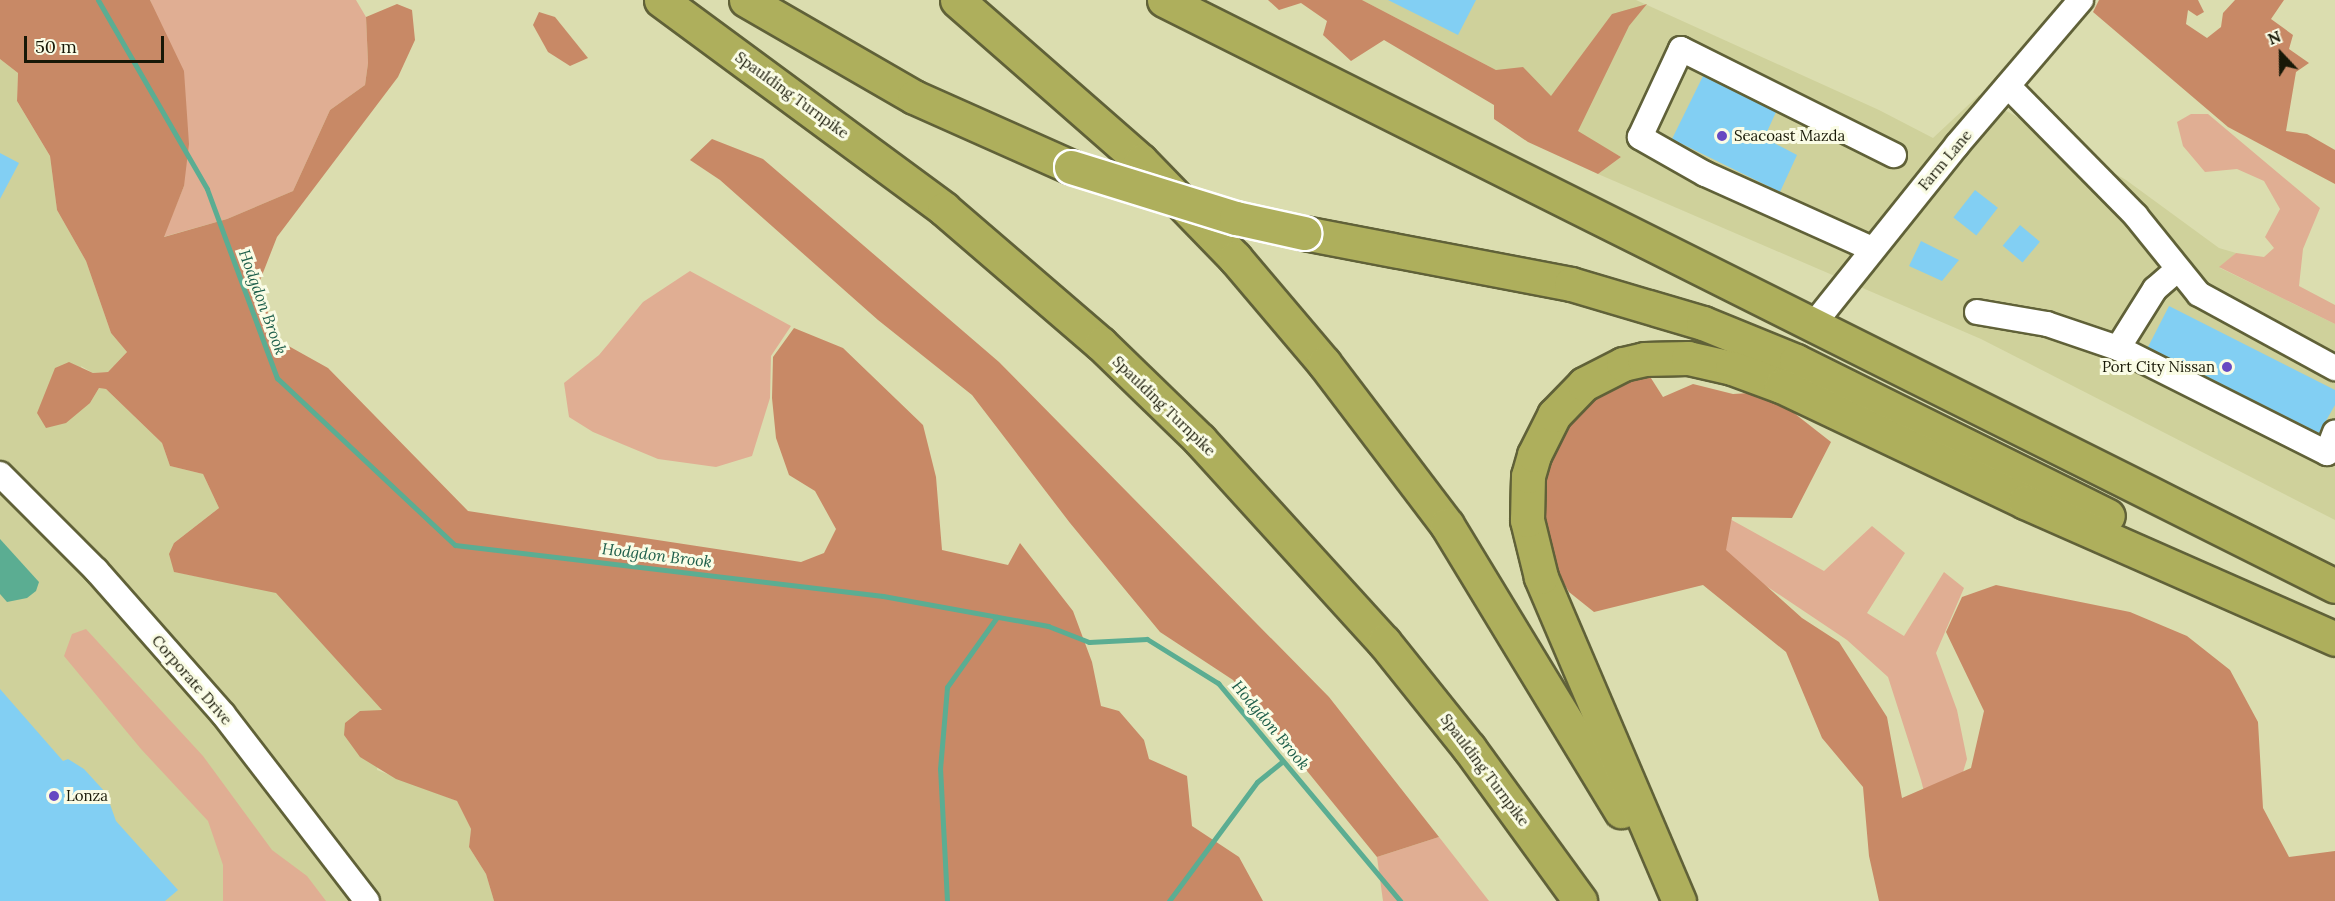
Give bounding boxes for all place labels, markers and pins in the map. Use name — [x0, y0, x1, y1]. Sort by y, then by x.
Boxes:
place label: Seacoast Mazda — [1734, 127, 1845, 145]
marker: Seacoast Mazda — [1715, 129, 1729, 143]
place label: Port City Nissan — [2102, 358, 2215, 376]
marker: Port City Nissan — [2220, 360, 2234, 374]
place label: Lonza — [66, 787, 108, 805]
marker: Lonza — [47, 789, 61, 803]

